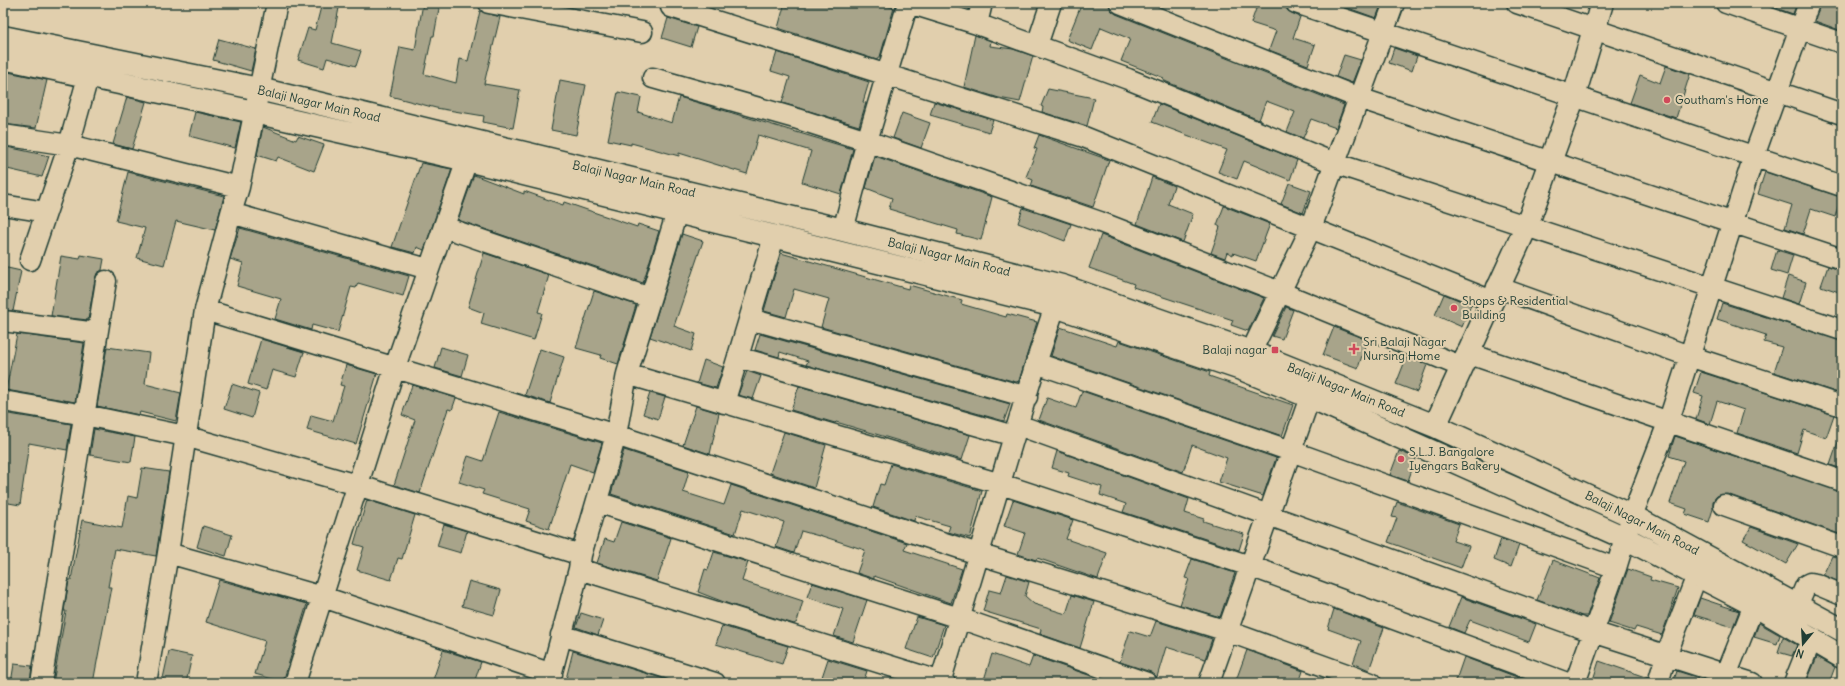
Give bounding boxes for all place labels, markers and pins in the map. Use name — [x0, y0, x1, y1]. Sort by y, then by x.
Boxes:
place label: Goutham's Home — [1675, 92, 1769, 107]
marker: Goutham's Home — [1662, 95, 1672, 105]
place label: Shops & Residential Building — [1462, 293, 1568, 322]
marker: Shops & Residential Building — [1449, 303, 1459, 313]
place label: Sri Balaji Nagar Nursing Home — [1363, 334, 1446, 363]
place label: Balaji nagar — [1202, 342, 1267, 357]
marker: Sri Balaji Nagar Nursing Home — [1348, 343, 1360, 355]
marker: Balaji nagar — [1270, 345, 1280, 355]
place label: S.L.J. Bangalore Iyengars Bakery — [1409, 444, 1500, 473]
marker: S.L.J. Bangalore Iyengars Bakery — [1396, 454, 1406, 464]

